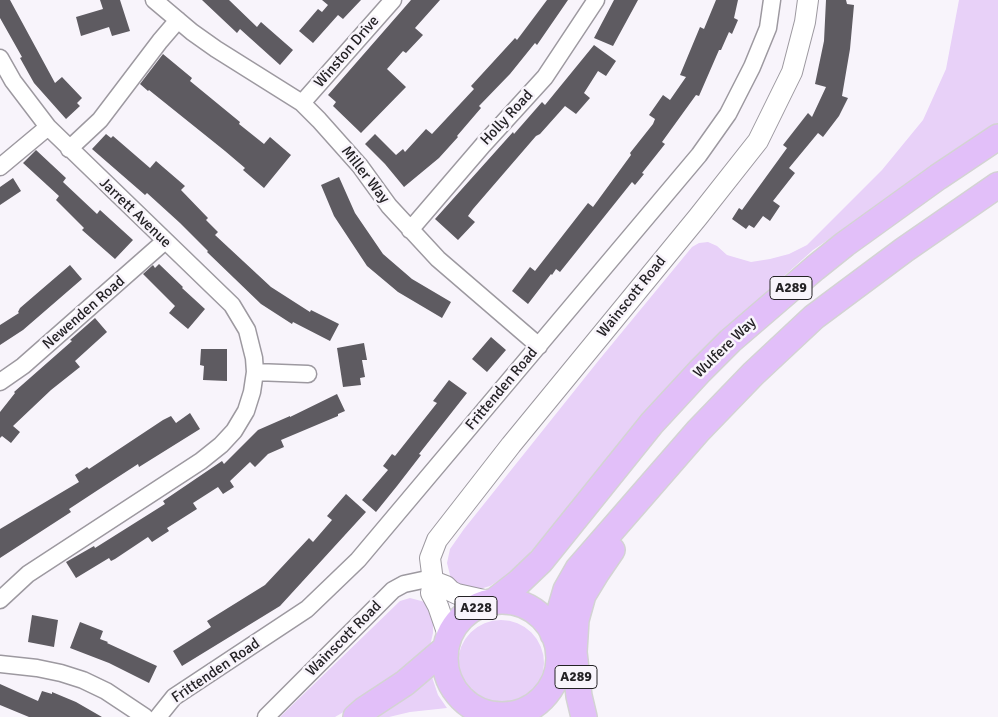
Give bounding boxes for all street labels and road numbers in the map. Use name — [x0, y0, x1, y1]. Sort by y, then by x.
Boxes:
street label: Winston Drive — [311, 12, 383, 92]
street label: Holly Road — [477, 87, 537, 149]
street label: Miller Way — [337, 143, 393, 207]
street label: Jarrett Avenue — [95, 174, 175, 252]
street label: Wainscott Road — [594, 253, 670, 341]
street label: Newenden Road — [39, 272, 129, 354]
road number: A289 — [770, 276, 812, 300]
street label: Wulfere Way — [690, 314, 760, 382]
street label: Frittenden Road — [462, 344, 542, 434]
road number: A228 — [455, 596, 497, 620]
street label: Wainscott Road — [303, 598, 385, 680]
street label: Frittenden Road — [169, 635, 263, 707]
road number: A289 — [555, 666, 597, 689]

